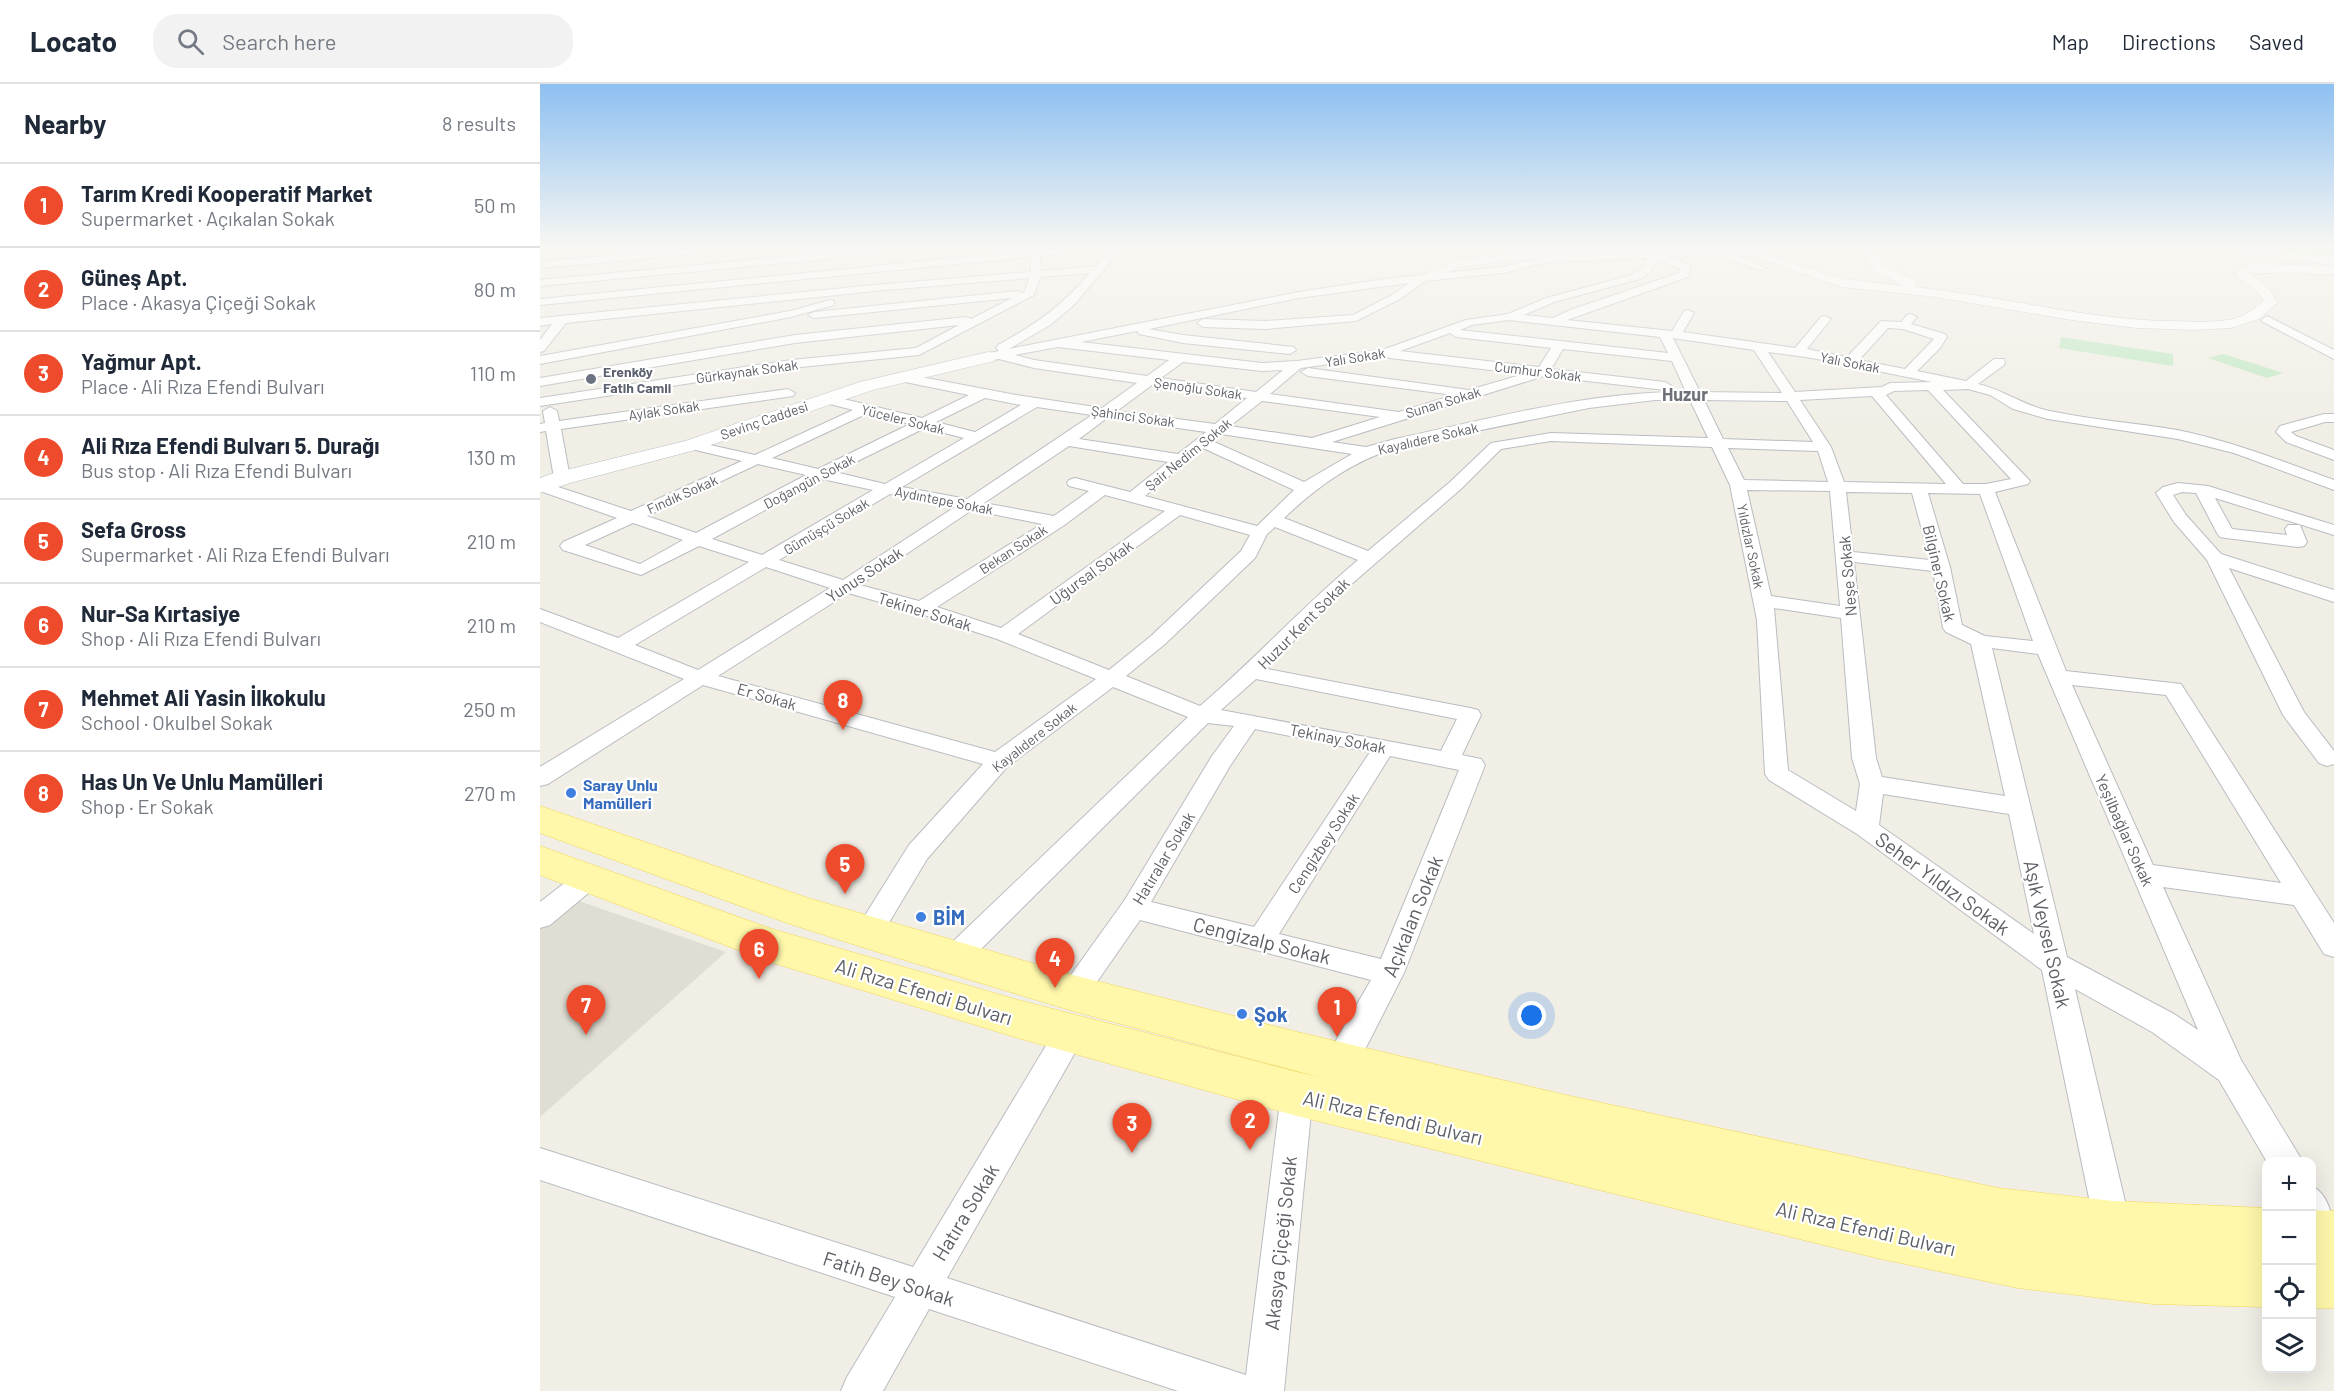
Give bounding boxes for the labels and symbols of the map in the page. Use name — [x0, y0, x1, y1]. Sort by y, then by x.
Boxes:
street label: Yalı Sokak — [1324, 344, 1386, 370]
street label: Yalı Sokak — [1819, 348, 1881, 376]
street label: Gürkaynak Sokak — [695, 355, 799, 387]
street label: Cumhur Sokak — [1494, 357, 1582, 385]
place label: Erenköy Fatih Camii — [603, 363, 671, 396]
marker: Erenköy Fatih Camii — [584, 372, 598, 386]
street label: Şenoğlu Sokak — [1153, 373, 1243, 403]
street label: Sunan Sokak — [1403, 383, 1483, 421]
district label: Huzur — [1662, 383, 1708, 405]
street label: Aylak Sokak — [627, 397, 701, 423]
street label: Sevinç Caddesi — [718, 397, 810, 443]
street label: Yüceler Sokak — [860, 400, 946, 438]
street label: Şahinci Sokak — [1090, 402, 1176, 430]
street label: Şair Nedim Sokak — [1141, 414, 1235, 494]
street label: Kayalıdere Sokak — [1376, 418, 1480, 458]
street label: Doğangün Sokak — [761, 450, 857, 512]
street label: Fındık Sokak — [644, 471, 720, 517]
street label: Aydıntepe Sokak — [893, 482, 995, 518]
street label: Gümüşçü Sokak — [780, 494, 872, 558]
street label: Yıldızlar Sokak — [1734, 502, 1768, 590]
street label: Bekan Sokak — [976, 521, 1050, 577]
street label: Bilginer Sokak — [1920, 523, 1960, 623]
street label: Uğursal Sokak — [1046, 535, 1136, 609]
street label: Neşe Sokak — [1834, 535, 1860, 617]
street label: Yunus Sokak — [822, 542, 906, 606]
street label: Huzur Kent Sokak — [1253, 573, 1353, 673]
street label: Tekiner Sokak — [876, 588, 974, 634]
street label: Er Sokak — [735, 678, 799, 714]
pin: 8 — [824, 680, 862, 730]
street label: Kayalıdere Sokak — [988, 699, 1080, 775]
street label: Tekinay Sokak — [1288, 719, 1388, 757]
street label: Yeşilbağlar Sokak — [2092, 771, 2158, 889]
place label: Saray Unlu Mamülleri — [583, 775, 658, 812]
marker: Saray Unlu Mamülleri — [564, 786, 578, 800]
street label: Cengizbey Sokak — [1283, 789, 1363, 897]
street label: Hatıralar Sokak — [1128, 808, 1198, 908]
street label: Seher Yıldızı Sokak — [1871, 826, 2015, 940]
pin: 5 — [826, 844, 864, 894]
street label: Açıkalan Sokak — [1377, 852, 1447, 980]
street label: Aşık Veysel Sokak — [2019, 858, 2077, 1010]
place label: BİM — [933, 905, 965, 929]
marker: BİM — [914, 910, 928, 924]
street label: Cengizalp Sokak — [1191, 911, 1333, 969]
pin: 6 — [740, 930, 778, 979]
pin: 4 — [1036, 938, 1074, 988]
street label: Ali Rıza Efendi Bulvarı — [833, 953, 1015, 1029]
pin: 7 — [566, 986, 606, 1035]
pin: 1 — [1318, 988, 1356, 1037]
your location — [1517, 1001, 1546, 1030]
place label: Şok — [1254, 1002, 1288, 1026]
marker: Şok — [1235, 1007, 1249, 1021]
street label: Ali Rıza Efendi Bulvarı — [1301, 1085, 1485, 1149]
pin: 2 — [1230, 1100, 1270, 1150]
pin: 3 — [1112, 1104, 1152, 1153]
street label: Akasya Çiçeği Sokak — [1259, 1155, 1301, 1331]
street label: Hatıra Sokak — [927, 1159, 1003, 1265]
street label: Ali Rıza Efendi Bulvarı — [1774, 1196, 1958, 1260]
street label: Fatih Bey Sokak — [820, 1245, 958, 1311]

